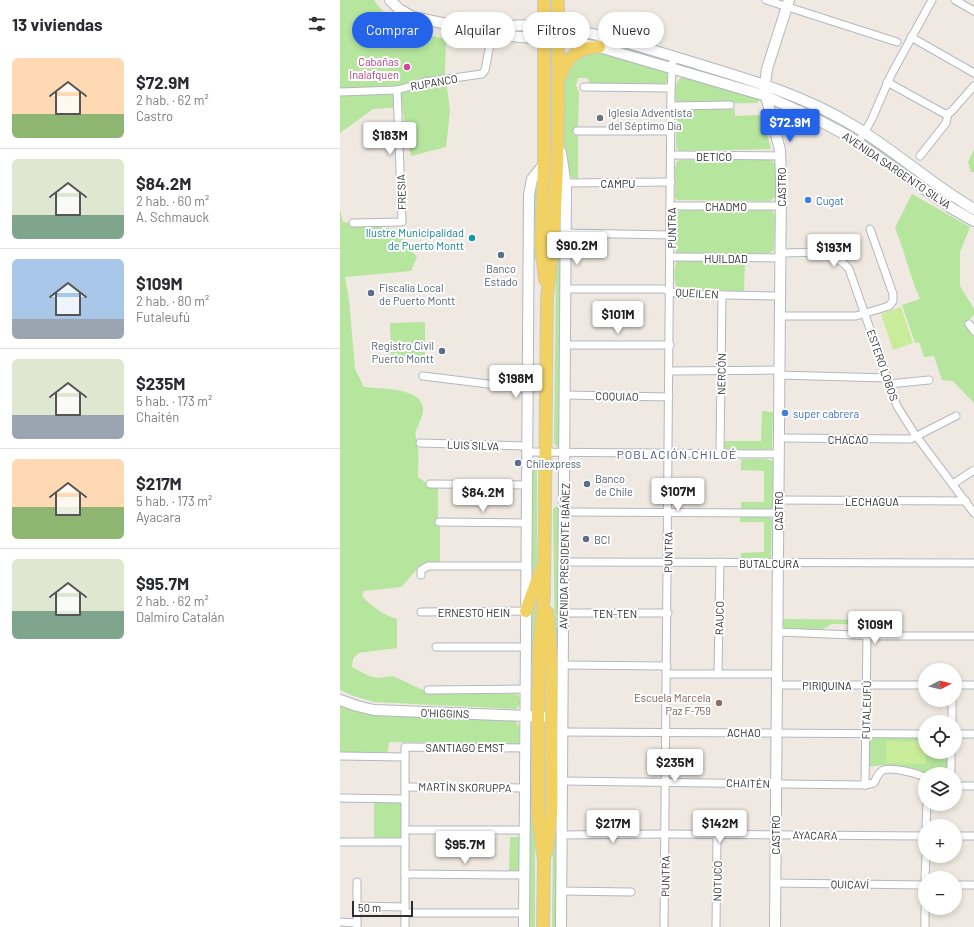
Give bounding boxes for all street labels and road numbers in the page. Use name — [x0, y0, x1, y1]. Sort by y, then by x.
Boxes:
street label: RUPANCO — [409, 71, 459, 93]
street label: AVENIDA SARGENTO SILVA — [840, 129, 954, 211]
street label: DETICO — [696, 150, 732, 163]
street label: CASTRO — [775, 167, 788, 206]
street label: FRESIA — [394, 174, 408, 210]
street label: CAMPU — [601, 177, 635, 190]
street label: CHADMO — [705, 200, 747, 213]
street label: PUNTRA — [665, 207, 678, 249]
street label: HUILDAD — [704, 252, 748, 265]
street label: QUEILEN — [675, 285, 719, 301]
street label: ESTERO LOBOS — [865, 328, 901, 402]
street label: NERCÓN — [714, 353, 728, 395]
street label: COQUIAO — [595, 389, 639, 403]
street label: CHACAO — [828, 433, 868, 446]
street label: LUIS SILVA — [447, 438, 500, 452]
street label: AVENIDA PRESIDENTE IBÁÑEZ — [556, 483, 572, 629]
street label: CASTRO — [772, 491, 785, 530]
street label: LECHAGUA — [845, 495, 899, 508]
street label: PUNTRA — [661, 531, 675, 573]
street label: BUTALCURA — [739, 557, 799, 570]
street label: RAUCO — [712, 601, 726, 635]
street label: ERNESTO HEIN — [438, 606, 510, 619]
street label: TEN-TEN — [593, 607, 637, 620]
street label: PIRIQUINA — [802, 679, 852, 692]
street label: FUTALEUFÚ — [859, 680, 873, 740]
street label: O'HIGGINS — [421, 706, 469, 720]
street label: ACHAO — [727, 726, 761, 739]
street label: SANTIAGO EMST — [426, 741, 504, 754]
street label: CHAITÉN — [726, 776, 770, 790]
street label: MARTÍN SKORUPPA — [418, 780, 512, 794]
street label: CASTRO — [769, 815, 782, 854]
street label: AYACARA — [792, 828, 838, 842]
street label: PUNTRA — [658, 855, 672, 897]
street label: NOTUCO — [710, 860, 724, 902]
street label: QUICAVÍ — [831, 877, 869, 891]

